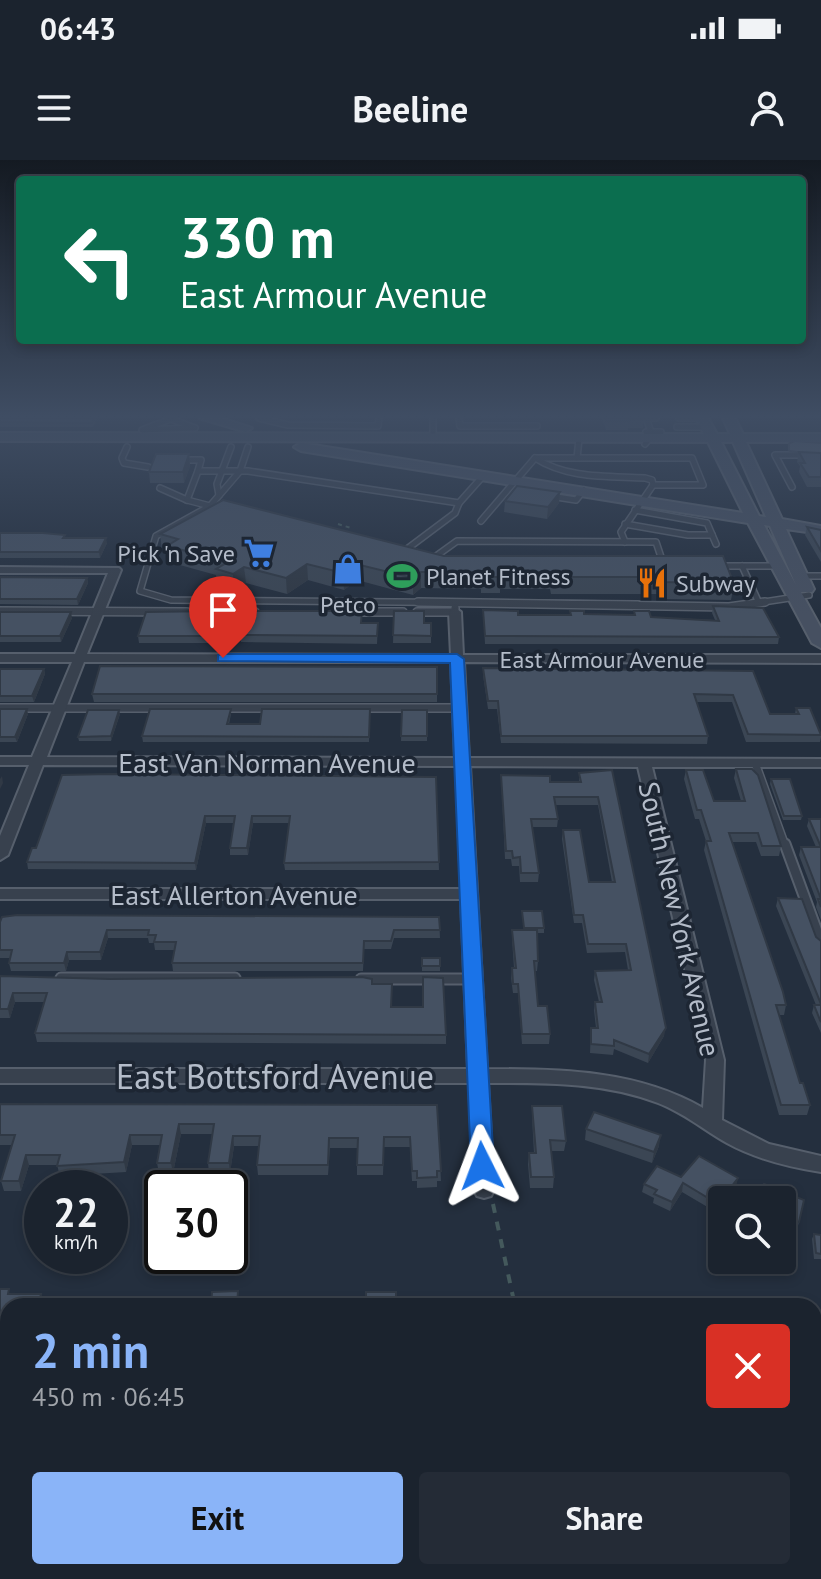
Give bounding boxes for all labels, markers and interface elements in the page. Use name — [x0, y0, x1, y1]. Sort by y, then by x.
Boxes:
text: 06:43 — [40, 9, 116, 48]
text: Beeline — [353, 85, 468, 132]
icon: menu — [32, 86, 76, 130]
icon: person — [745, 86, 789, 130]
text: 330 m — [180, 201, 335, 273]
icon: left — [48, 208, 152, 312]
text: East Armour Avenue — [180, 271, 487, 318]
supermarket icon: Pick 'n Save — [242, 536, 276, 570]
place label: Pick 'n Save — [117, 538, 235, 569]
shop icon: Petco — [331, 552, 365, 586]
sports icon: Planet Fitness — [385, 559, 419, 593]
place label: Planet Fitness — [426, 561, 571, 592]
restaurant icon: Subway — [635, 566, 669, 600]
place label: Subway — [676, 568, 755, 599]
pin — [189, 576, 257, 658]
icon: arrive — [201, 588, 245, 632]
place label: Petco — [320, 589, 376, 620]
street label: East Armour Avenue — [500, 644, 704, 675]
street label: East Van Norman Avenue — [118, 744, 416, 781]
street label: South New York Avenue — [630, 778, 730, 1060]
street label: East Allerton Avenue — [110, 876, 358, 913]
street label: East Bottsford Avenue — [116, 1054, 434, 1098]
position arrow — [440, 1124, 524, 1208]
speed limit sign: 30 — [144, 1170, 248, 1274]
text: 22 — [53, 1186, 99, 1238]
map controls — [708, 1186, 796, 1274]
button: search — [708, 1186, 796, 1274]
text: km/h — [54, 1229, 98, 1255]
text: 2 min — [32, 1319, 149, 1381]
button: close — [706, 1324, 790, 1408]
text: 450 m · 06:45 — [32, 1380, 186, 1413]
button: Exit — [32, 1472, 403, 1564]
button: Share — [419, 1472, 790, 1564]

